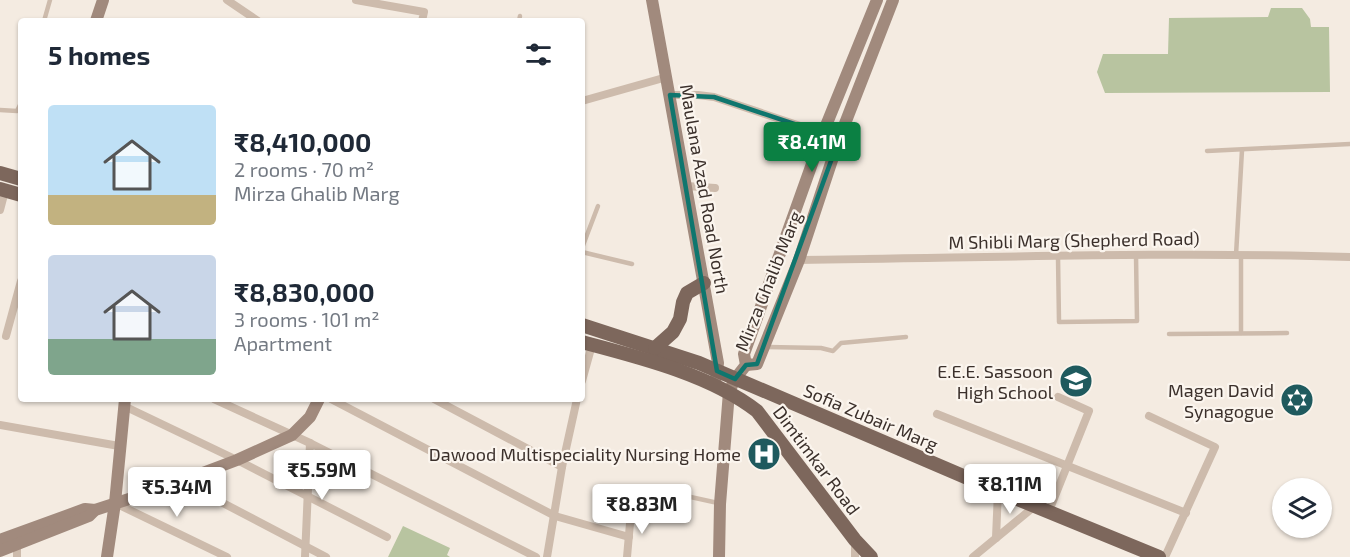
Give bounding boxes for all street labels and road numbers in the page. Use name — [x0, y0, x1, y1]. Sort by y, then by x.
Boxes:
street label: Maulana Azad Road North — [676, 82, 734, 296]
street label: Mirza Ghalib Marg — [730, 208, 806, 354]
street label: M Shibli Marg (Shepherd Road) — [948, 227, 1200, 253]
street label: Sofia Zubair Marg — [800, 379, 942, 455]
street label: Dimtimkar Road — [769, 401, 865, 519]

